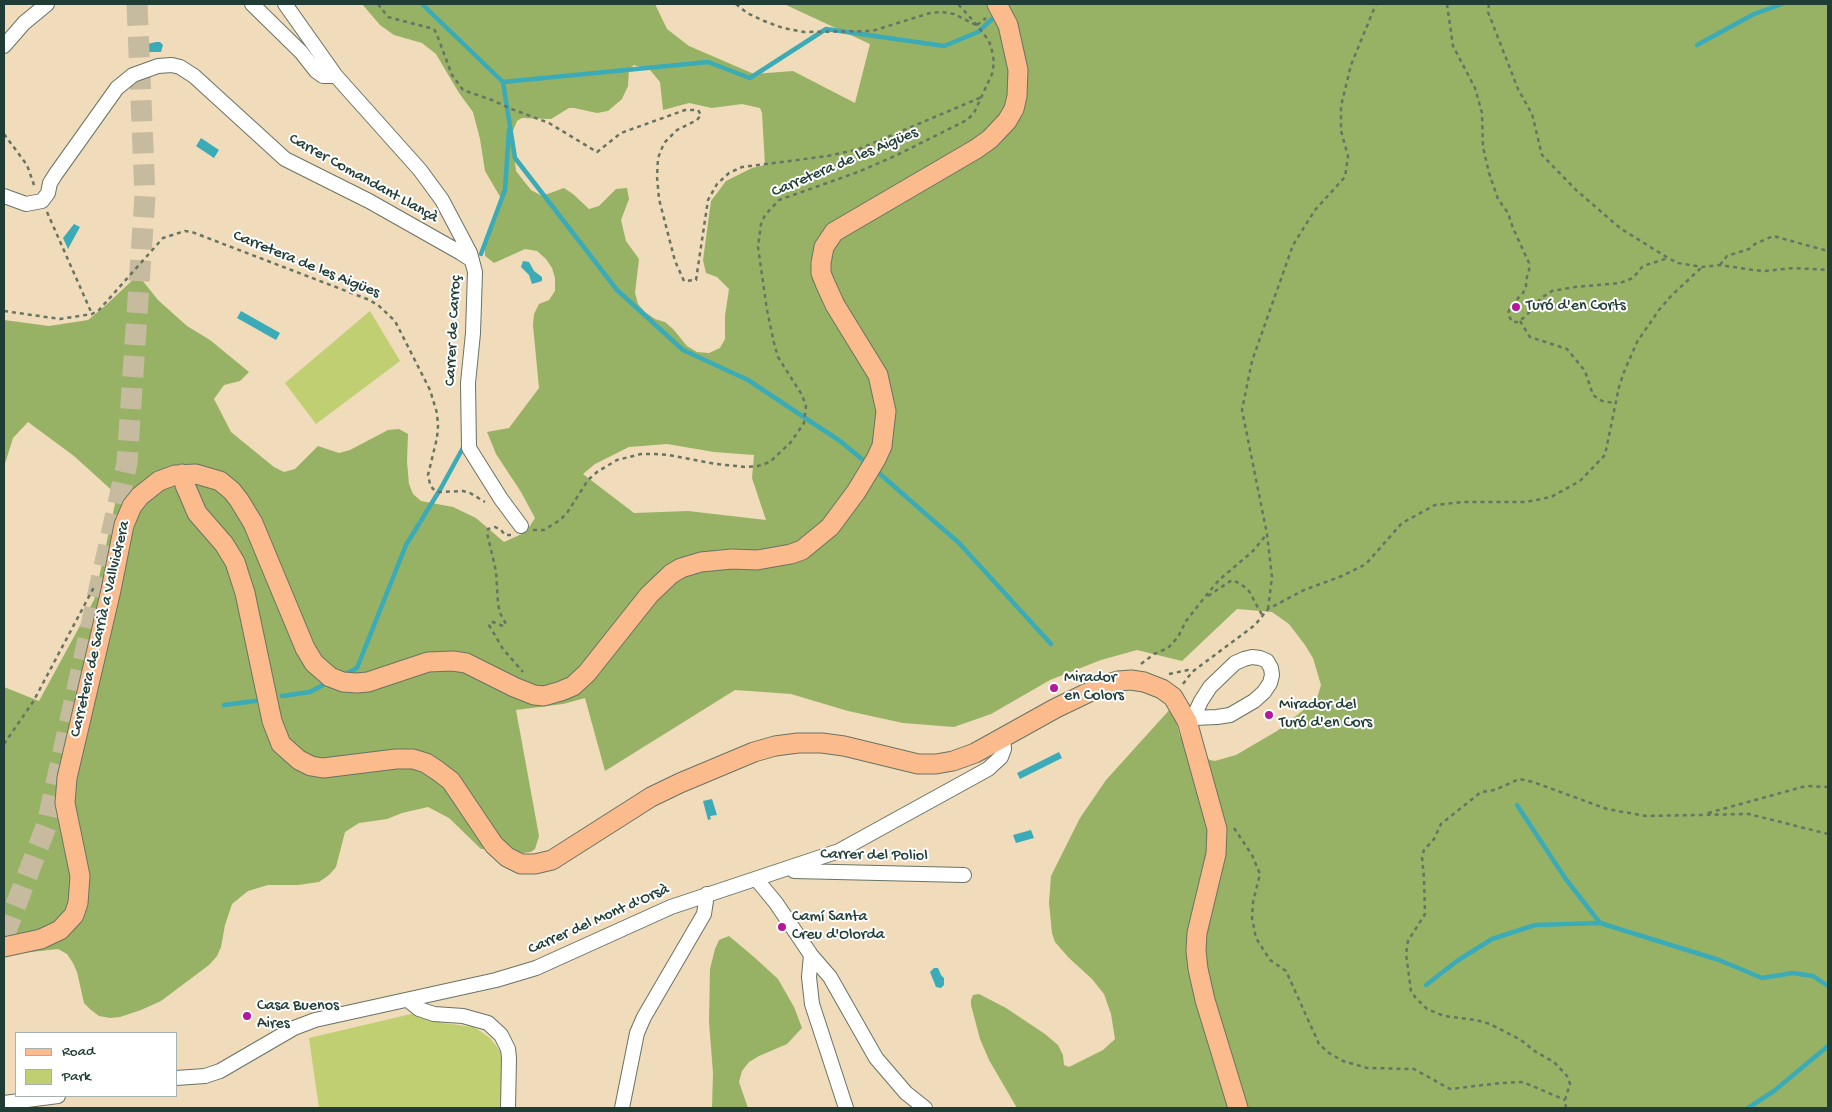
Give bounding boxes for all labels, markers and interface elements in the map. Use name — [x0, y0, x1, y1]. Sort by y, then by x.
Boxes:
street label: Carretera de les Aigües — [769, 124, 921, 202]
street label: Carrer Comandant Llançà — [285, 130, 441, 228]
street label: Carretera de les Aigües — [230, 227, 382, 303]
street label: Carrer de Carroç — [442, 275, 466, 387]
place label: Turó d'en Corts — [1526, 297, 1626, 317]
marker: Turó d'en Corts — [1510, 301, 1522, 313]
street label: Carretera de Sarrià a Vallvidrera — [67, 519, 135, 739]
place label: Mirador en Colors — [1064, 669, 1124, 707]
marker: Mirador en Colors — [1048, 682, 1060, 694]
place label: Mirador del Turó d'en Cors — [1279, 696, 1372, 734]
marker: Mirador del Turó d'en Cors — [1263, 709, 1275, 721]
street label: Carrer del Poliol — [820, 845, 928, 867]
street label: Carrer del Mont d'Orsà — [525, 880, 673, 960]
place label: Camí Santa Creu d'Olorda — [792, 908, 885, 946]
marker: Camí Santa Creu d'Olorda — [776, 921, 788, 933]
place label: Casa Buenos Aires — [257, 997, 339, 1035]
marker: Casa Buenos Aires — [241, 1010, 253, 1022]
legend — [15, 1032, 178, 1097]
text: Road — [62, 1043, 95, 1061]
text: Park — [62, 1068, 91, 1086]

